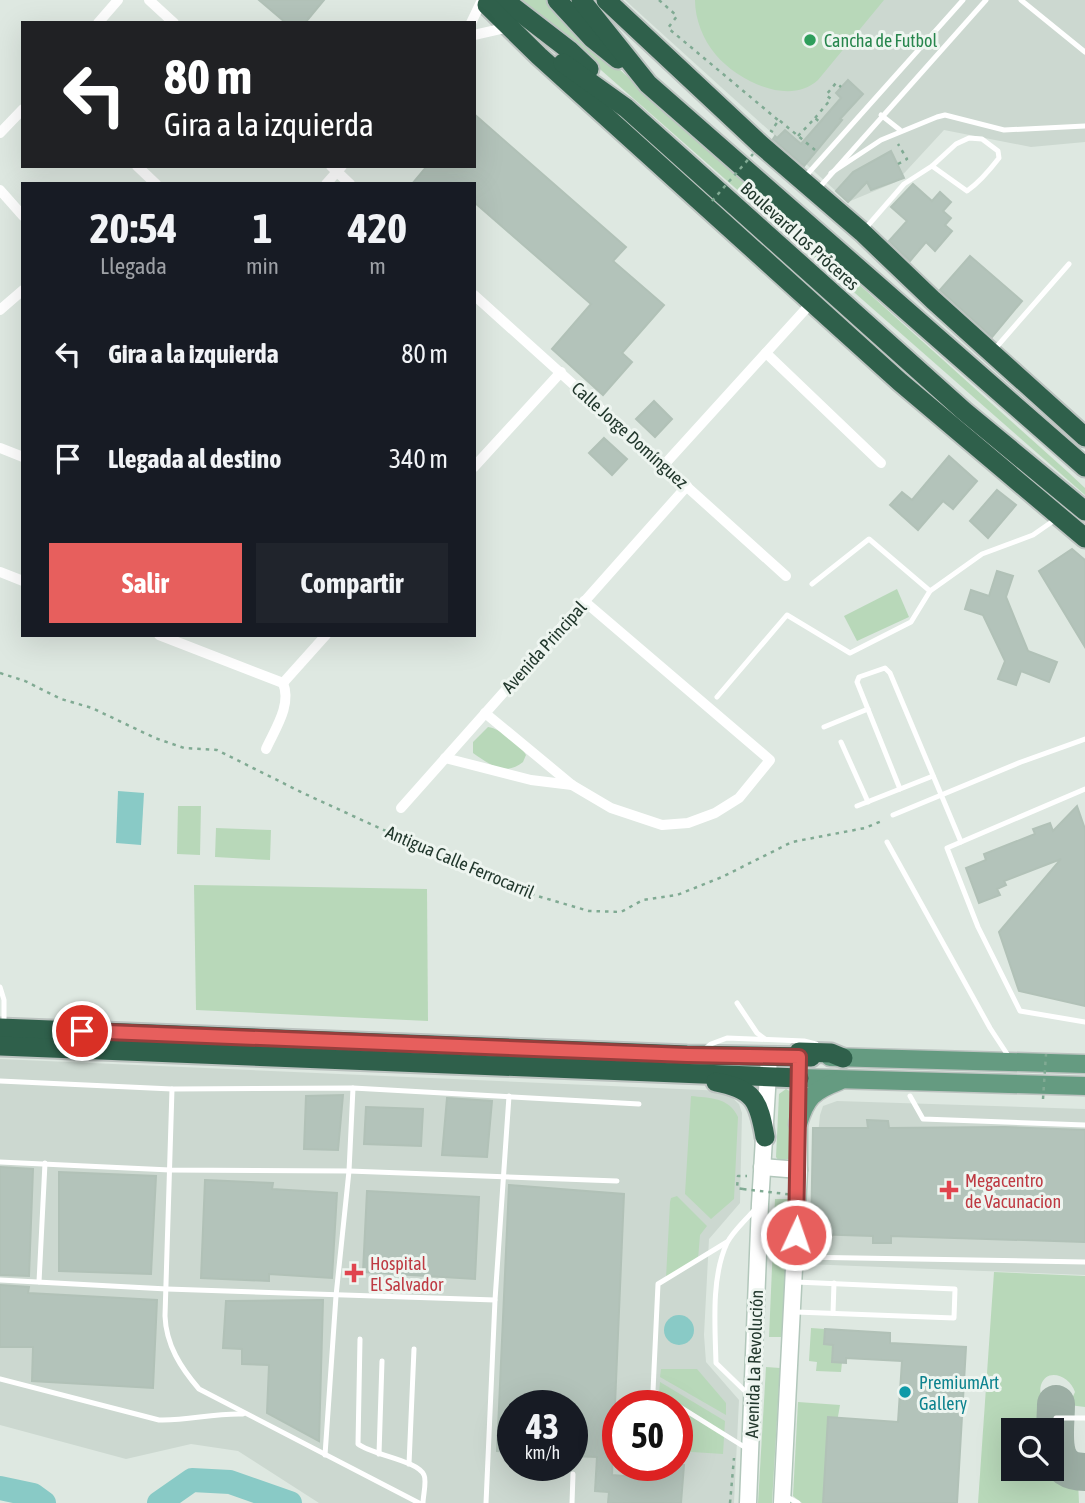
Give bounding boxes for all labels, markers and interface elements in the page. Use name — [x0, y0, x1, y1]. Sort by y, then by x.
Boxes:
place label: Cancha de Futbol — [824, 30, 938, 51]
marker: Cancha de Futbol — [802, 32, 818, 48]
text: 80 m — [164, 48, 252, 104]
icon: left — [49, 49, 140, 140]
text: Gira a la izquierda — [164, 106, 374, 143]
street label: Boulevard Los Próceres — [737, 177, 863, 295]
text: 20:54 — [90, 204, 177, 252]
text: 1 — [253, 204, 272, 252]
text: 420 — [348, 204, 407, 252]
text: Llegada — [100, 253, 167, 279]
text: min — [246, 253, 279, 279]
text: m — [369, 253, 386, 279]
icon: left — [49, 335, 87, 373]
text: Gira a la izquierda — [108, 339, 279, 369]
text: 80 m — [401, 339, 448, 369]
street label: Calle Jorge Domínguez — [568, 377, 693, 493]
icon: arrive — [49, 440, 87, 478]
text: Llegada al destino — [108, 444, 281, 474]
text: 340 m — [389, 444, 448, 474]
button: Salir — [49, 543, 242, 623]
button: Compartir — [256, 543, 448, 623]
street label: Avenida Principal — [497, 597, 591, 697]
street label: Antigua Calle Ferrocarril — [383, 821, 538, 903]
pin — [52, 1001, 112, 1061]
icon: arrive — [63, 1012, 101, 1050]
place label: Megacentro de Vacunacion — [965, 1170, 1061, 1212]
marker: Megacentro de Vacunacion — [939, 1180, 959, 1200]
position arrow — [759, 1198, 833, 1272]
place label: Hospital El Salvador — [370, 1253, 444, 1295]
marker: Hospital El Salvador — [344, 1263, 364, 1283]
street label: Avenida La Revolución — [741, 1289, 767, 1439]
place label: PremiumArt Gallery — [919, 1372, 999, 1414]
marker: PremiumArt Gallery — [897, 1384, 913, 1400]
speed limit sign: 50 — [602, 1390, 693, 1481]
text: 43 — [526, 1406, 559, 1446]
map controls — [1001, 1418, 1064, 1481]
button: search — [1001, 1418, 1064, 1481]
text: km/h — [525, 1442, 560, 1463]

